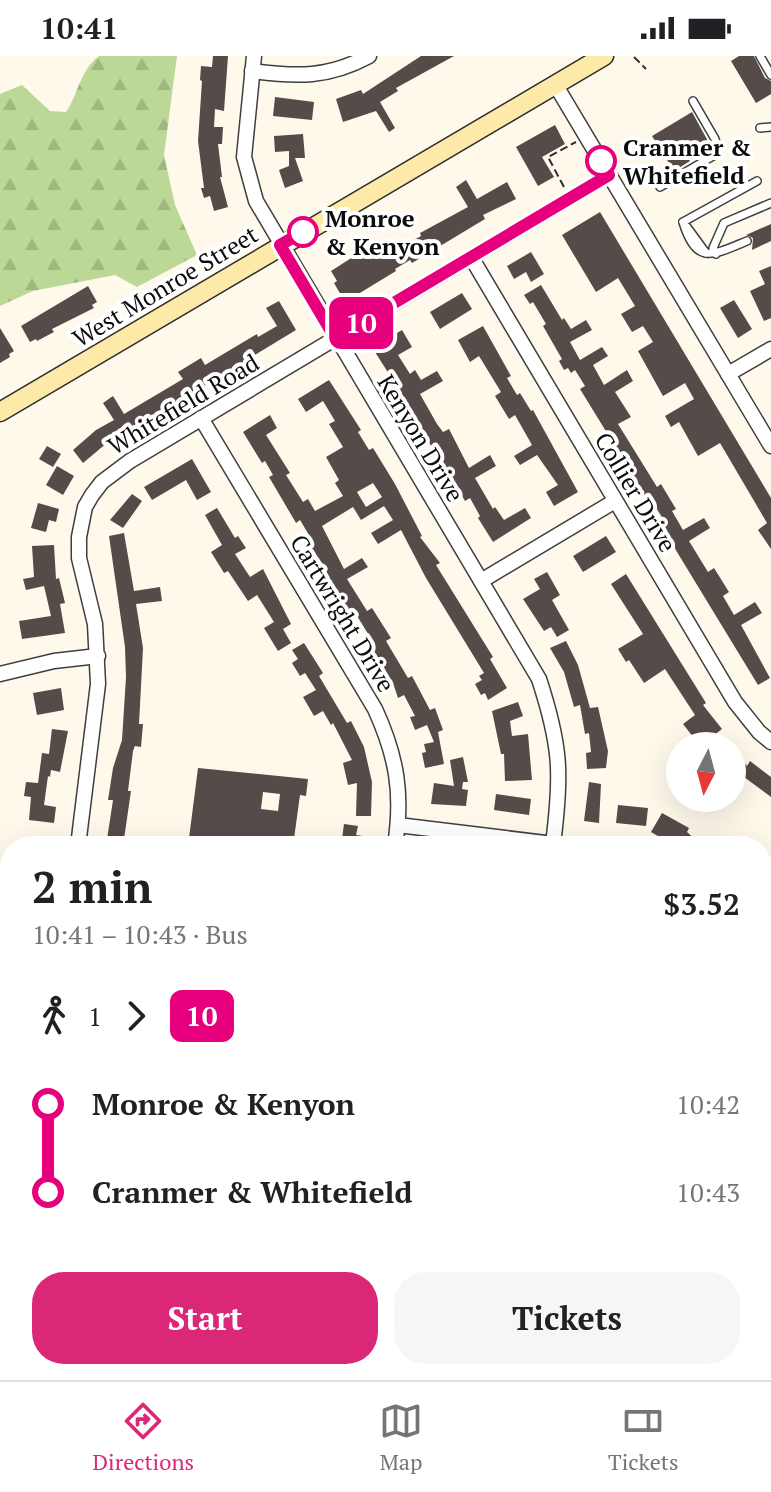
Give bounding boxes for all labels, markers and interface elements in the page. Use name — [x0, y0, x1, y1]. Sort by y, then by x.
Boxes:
text: 10:41 — [40, 8, 118, 48]
place label: Cranmer & Whitefield — [623, 131, 751, 191]
marker: Cranmer & Whitefield — [586, 146, 616, 176]
place label: Monroe & Kenyon — [325, 202, 440, 262]
marker: Monroe & Kenyon — [288, 217, 318, 247]
street label: West Monroe Street — [66, 218, 264, 354]
line badge: 10 — [325, 297, 397, 349]
text: 10 — [345, 304, 377, 341]
street label: Whitefield Road — [101, 346, 265, 462]
street label: Kenyon Drive — [370, 368, 472, 508]
street label: Collier Drive — [588, 426, 684, 558]
street label: Cartwright Drive — [283, 528, 403, 698]
north arrow — [666, 732, 746, 812]
map controls — [666, 732, 746, 812]
text: 2 min — [32, 857, 152, 916]
text: $3.52 — [663, 884, 740, 924]
text: 10:41 – 10:43 · Bus — [32, 917, 248, 951]
icon: walk — [32, 994, 76, 1038]
icon: forward — [114, 994, 158, 1038]
text: 10 — [186, 997, 218, 1034]
text: 1 — [88, 999, 102, 1033]
text: Monroe & Kenyon — [92, 1084, 355, 1124]
text: 10:42 — [676, 1087, 740, 1121]
text: Cranmer & Whitefield — [92, 1172, 412, 1212]
text: 10:43 — [676, 1175, 740, 1209]
button: Start — [32, 1272, 378, 1364]
button: Tickets — [394, 1272, 740, 1364]
tab: Directions — [93, 1399, 194, 1476]
tab: Map — [379, 1399, 423, 1476]
tab: Tickets — [608, 1399, 678, 1476]

